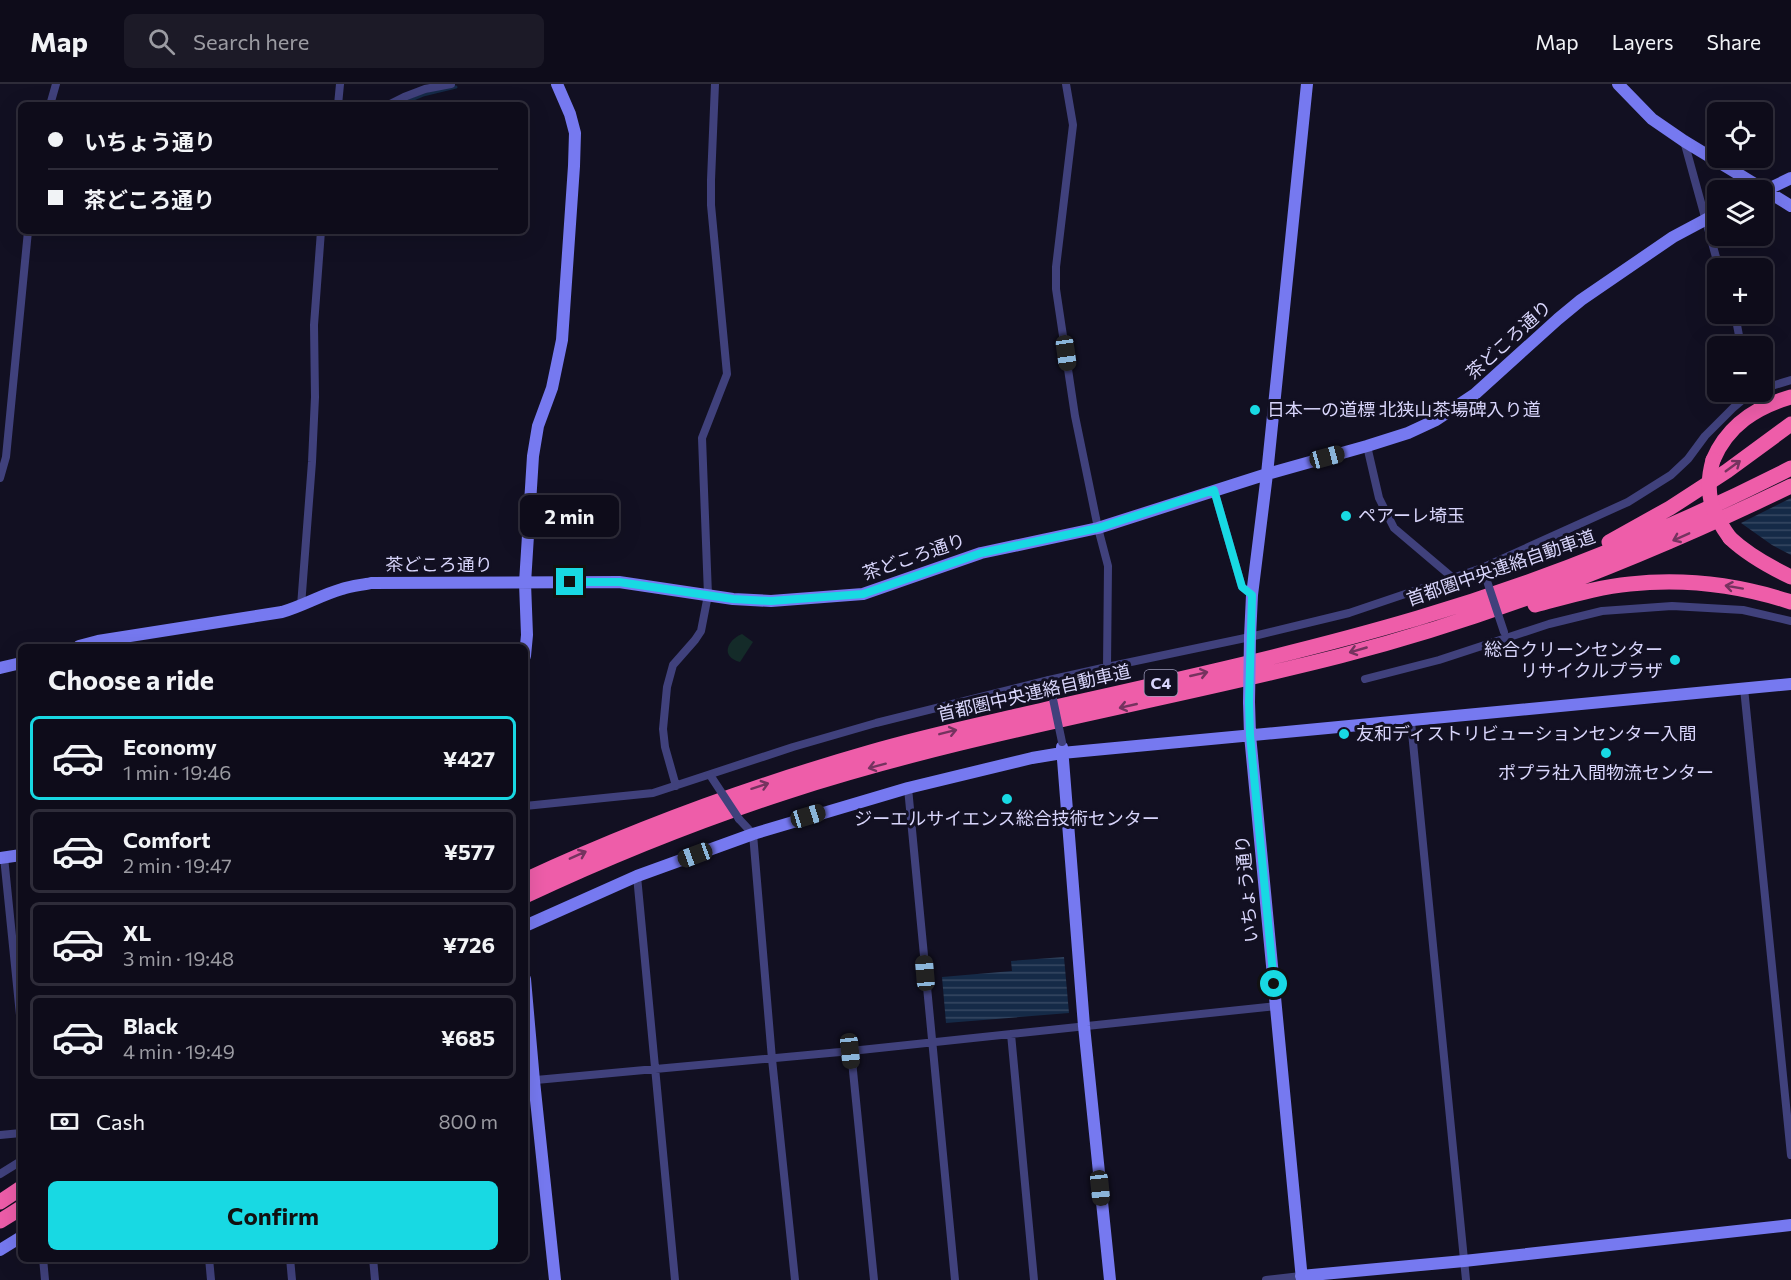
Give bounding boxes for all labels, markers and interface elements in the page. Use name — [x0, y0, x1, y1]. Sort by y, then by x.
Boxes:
search box — [124, 14, 544, 68]
text: Map — [30, 24, 88, 58]
icon: search — [145, 25, 178, 58]
text: Search here — [193, 28, 309, 55]
text: Map — [1535, 29, 1579, 54]
text: Layers — [1612, 29, 1674, 54]
text: Share — [1707, 29, 1761, 54]
map controls — [1707, 102, 1773, 402]
button: locate — [1707, 102, 1773, 168]
text: いちょう通り — [84, 128, 216, 155]
button: layers — [1707, 180, 1773, 246]
text: 茶どころ通り — [84, 186, 215, 213]
button: + — [1707, 258, 1773, 324]
street label: 茶どころ通り — [1461, 295, 1556, 383]
car — [1055, 334, 1077, 372]
button: − — [1707, 336, 1773, 402]
place label: 日本一の道標 北狭山茶場碑入り道 — [1267, 398, 1540, 420]
marker: 日本一の道標 北狭山茶場碑入り道 — [1248, 403, 1262, 417]
car — [1307, 444, 1347, 470]
one-way arrow — [1724, 460, 1740, 473]
callout: 2 min — [520, 495, 620, 537]
text: 2 min — [545, 504, 594, 528]
place label: ペアーレ埼玉 — [1358, 504, 1465, 526]
marker: ペアーレ埼玉 — [1339, 509, 1353, 523]
street label: 首都圏中央連絡自動車道 — [1403, 524, 1598, 610]
street label: 茶どころ通り — [859, 528, 968, 584]
one-way arrow — [1672, 532, 1690, 543]
street label: 茶どころ通り — [385, 553, 493, 575]
route end — [556, 568, 583, 595]
one-way arrow — [1725, 581, 1745, 592]
place label: 総合クリーンセンター リサイクルプラザ — [1484, 638, 1663, 681]
one-way arrow — [1349, 645, 1368, 657]
marker: 総合クリーンセンター リサイクルプラザ — [1668, 653, 1682, 667]
street label: 首都圏中央連絡自動車道 — [935, 659, 1133, 725]
text: Choose a ride — [48, 663, 214, 696]
one-way arrow — [1189, 668, 1208, 680]
road number: C4 — [1144, 670, 1178, 696]
one-way arrow — [1119, 700, 1138, 712]
place label: 友和ディストリビューションセンター入間 — [1356, 722, 1696, 744]
one-way arrow — [938, 726, 957, 738]
marker: 友和ディストリビューションセンター入間 — [1337, 727, 1351, 741]
icon: car — [51, 731, 105, 785]
text: Economy — [123, 733, 217, 760]
text: ¥427 — [443, 745, 495, 772]
marker: ポプラ社入間物流センター — [1599, 746, 1613, 760]
text: 1 min · 19:46 — [123, 760, 231, 784]
one-way arrow — [868, 761, 887, 772]
place label: ポプラ社入間物流センター — [1498, 761, 1714, 783]
one-way arrow — [750, 780, 769, 791]
marker: ジーエルサイエンス総合技術センター — [1000, 792, 1014, 806]
car — [788, 802, 828, 830]
place label: ジーエルサイエンス総合技術センター — [854, 807, 1160, 829]
icon: car — [51, 824, 105, 878]
text: Comfort — [123, 826, 211, 853]
street label: いちょう通り — [1230, 834, 1262, 944]
text: ¥577 — [444, 838, 495, 865]
car — [675, 840, 715, 870]
one-way arrow — [569, 849, 587, 861]
text: 2 min · 19:47 — [123, 853, 232, 877]
icon: car — [51, 917, 105, 971]
text: XL — [123, 919, 151, 946]
text: ¥726 — [443, 931, 495, 958]
text: 3 min · 19:48 — [123, 946, 234, 970]
car — [914, 954, 936, 992]
route start — [1260, 970, 1287, 997]
icon: car — [51, 1010, 105, 1064]
text: Black — [123, 1012, 178, 1039]
text: ¥685 — [441, 1024, 495, 1051]
car — [839, 1032, 861, 1070]
text: 4 min · 19:49 — [123, 1039, 235, 1063]
icon: cash — [48, 1105, 81, 1138]
text: Cash — [96, 1108, 145, 1135]
text: 800 m — [438, 1109, 498, 1133]
car — [1089, 1169, 1111, 1207]
button: Confirm — [48, 1181, 498, 1250]

